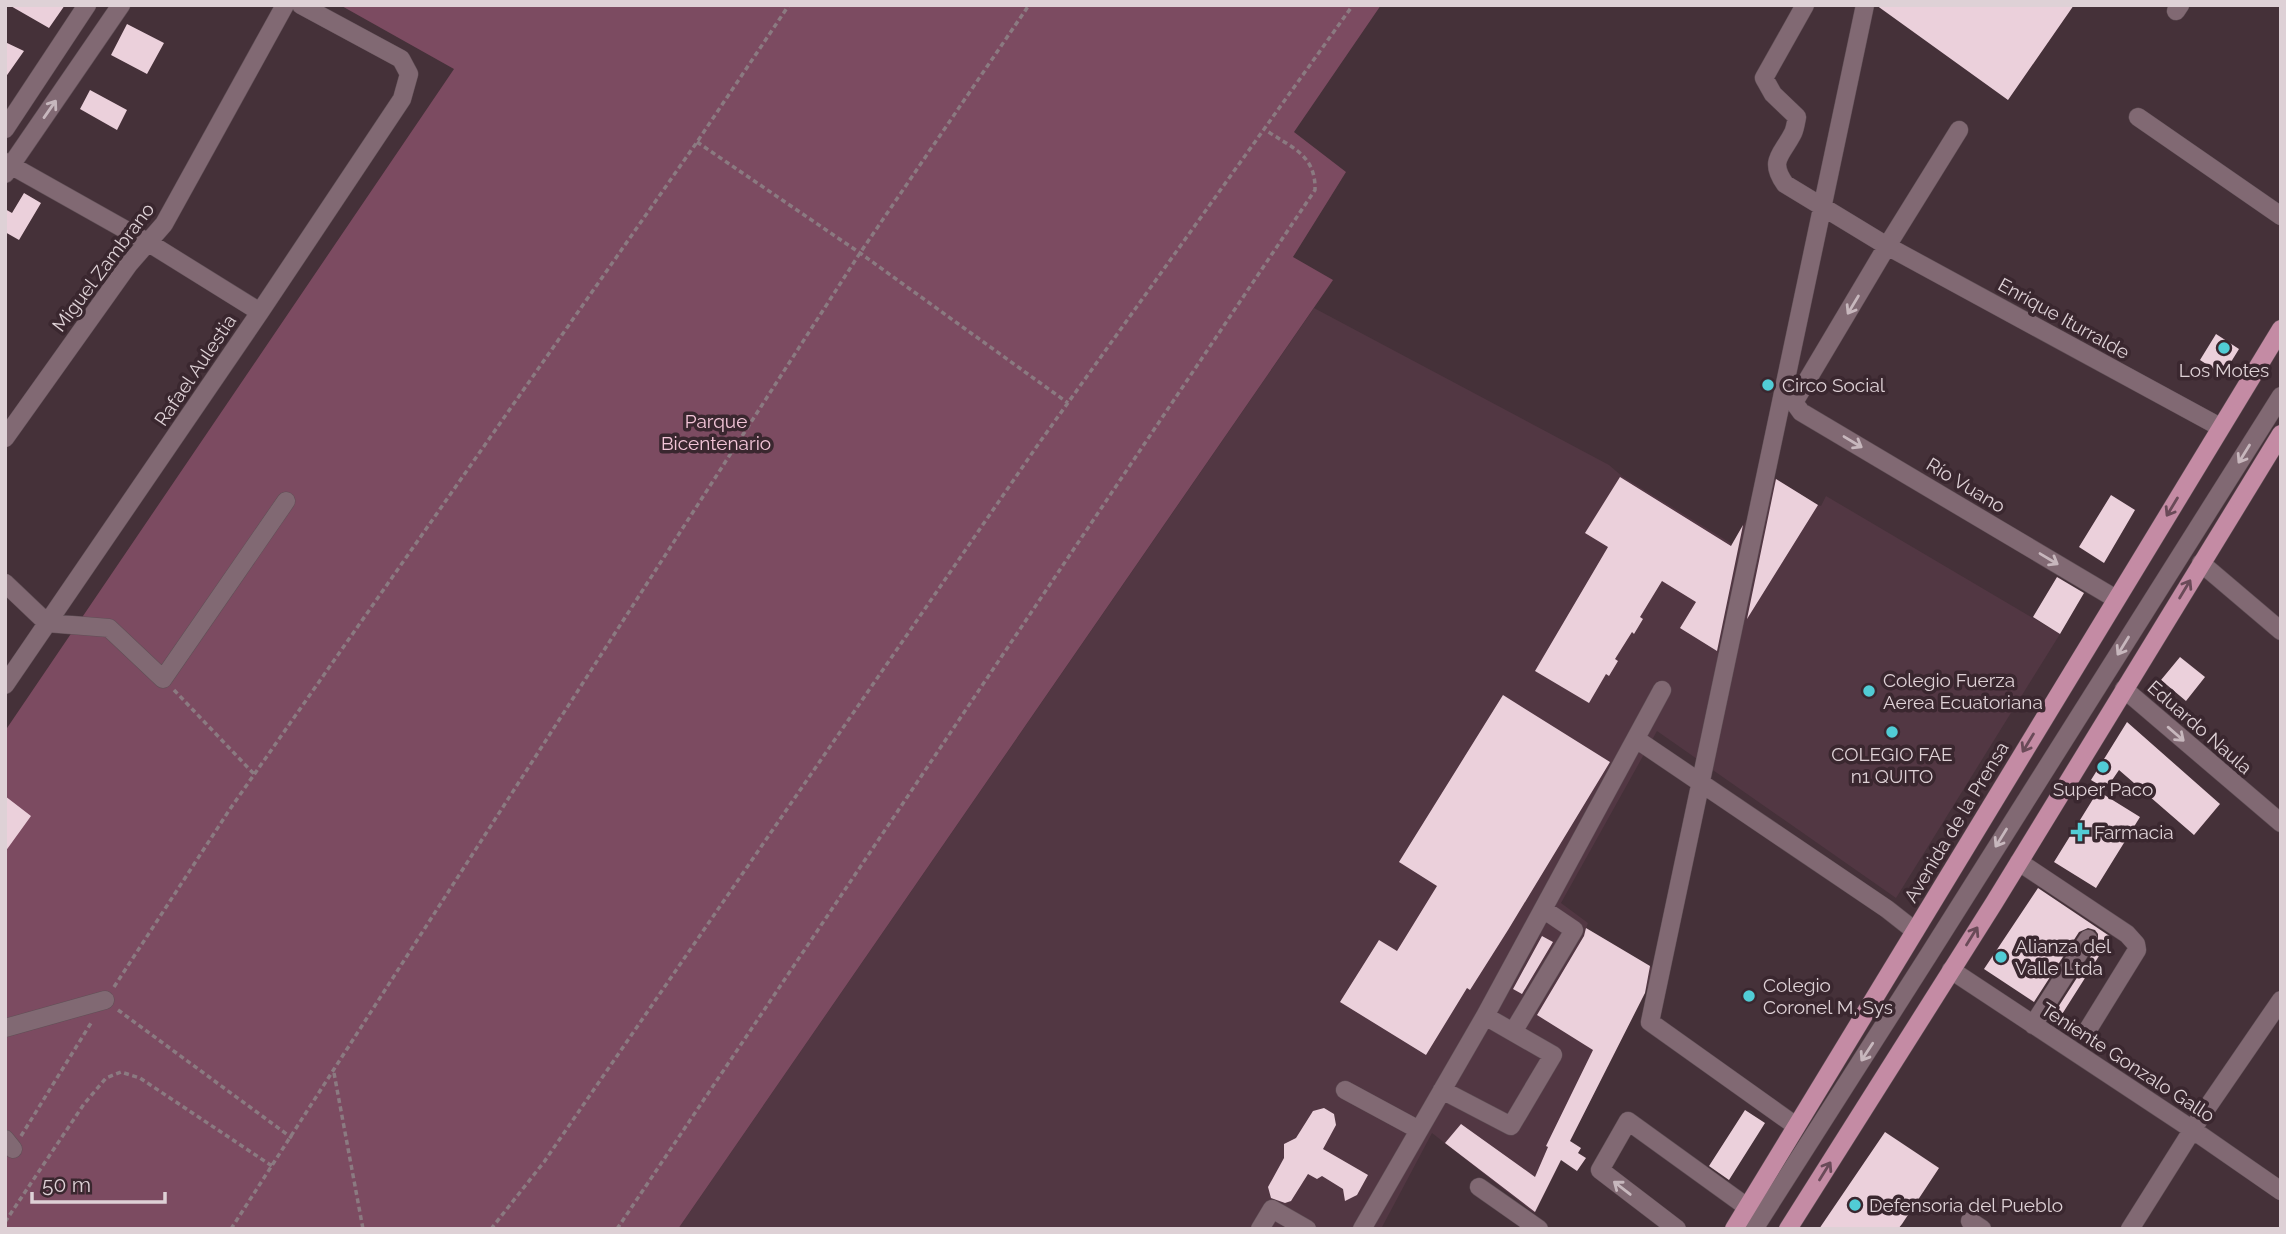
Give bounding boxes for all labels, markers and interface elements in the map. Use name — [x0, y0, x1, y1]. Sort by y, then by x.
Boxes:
one-way arrow — [43, 100, 57, 119]
street label: Miguel Zambrano — [47, 198, 159, 336]
street label: Enrique Iturralde — [1995, 273, 2133, 363]
one-way arrow — [1845, 294, 1859, 314]
street label: Rafael Aulestia — [150, 310, 240, 430]
marker: Los Motes — [2216, 340, 2232, 356]
place label: Los Motes — [2179, 359, 2269, 381]
place label: Circo Social — [1782, 374, 1886, 396]
marker: Circo Social — [1760, 377, 1776, 393]
park label: Parque Bicentenario — [661, 410, 771, 454]
one-way arrow — [1842, 436, 1862, 450]
one-way arrow — [2237, 443, 2251, 463]
street label: Río Vuano — [1923, 453, 2009, 517]
one-way arrow — [2165, 496, 2179, 516]
one-way arrow — [2038, 552, 2058, 566]
one-way arrow — [2178, 579, 2192, 599]
one-way arrow — [2115, 636, 2130, 655]
place label: Colegio Fuerza Aerea Ecuatoriana — [1883, 669, 2043, 713]
street label: Eduardo Naula — [2143, 676, 2257, 778]
marker: Colegio Fuerza Aerea Ecuatoriana — [1861, 683, 1877, 699]
marker: COLEGIO FAE n1 QUITO — [1884, 724, 1900, 740]
one-way arrow — [2167, 726, 2185, 742]
one-way arrow — [2021, 732, 2035, 752]
street label: Avenida de la Prensa — [1899, 738, 2013, 906]
place label: COLEGIO FAE n1 QUITO — [1831, 743, 1953, 787]
marker: Super Paco — [2095, 759, 2111, 775]
place label: Super Paco — [2053, 778, 2153, 800]
place label: Farmacia — [2094, 821, 2174, 843]
marker: Farmacia — [2072, 824, 2088, 840]
one-way arrow — [1994, 828, 2008, 848]
one-way arrow — [1966, 927, 1980, 947]
place label: Alianza del Valle Ltda — [2015, 935, 2112, 979]
marker: Alianza del Valle Ltda — [1993, 949, 2009, 965]
place label: Colegio Coronel M, Sys — [1763, 974, 1893, 1018]
marker: Colegio Coronel M, Sys — [1741, 988, 1757, 1004]
street label: Teniente Gonzalo Gallo — [2037, 998, 2219, 1126]
one-way arrow — [1860, 1041, 1874, 1061]
scale bar — [32, 1160, 164, 1204]
one-way arrow — [1817, 1162, 1832, 1181]
text: 50 m — [42, 1172, 91, 1197]
one-way arrow — [1614, 1180, 1632, 1195]
place label: Defensoria del Pueblo — [1869, 1194, 2063, 1216]
marker: Defensoria del Pueblo — [1847, 1197, 1863, 1213]

